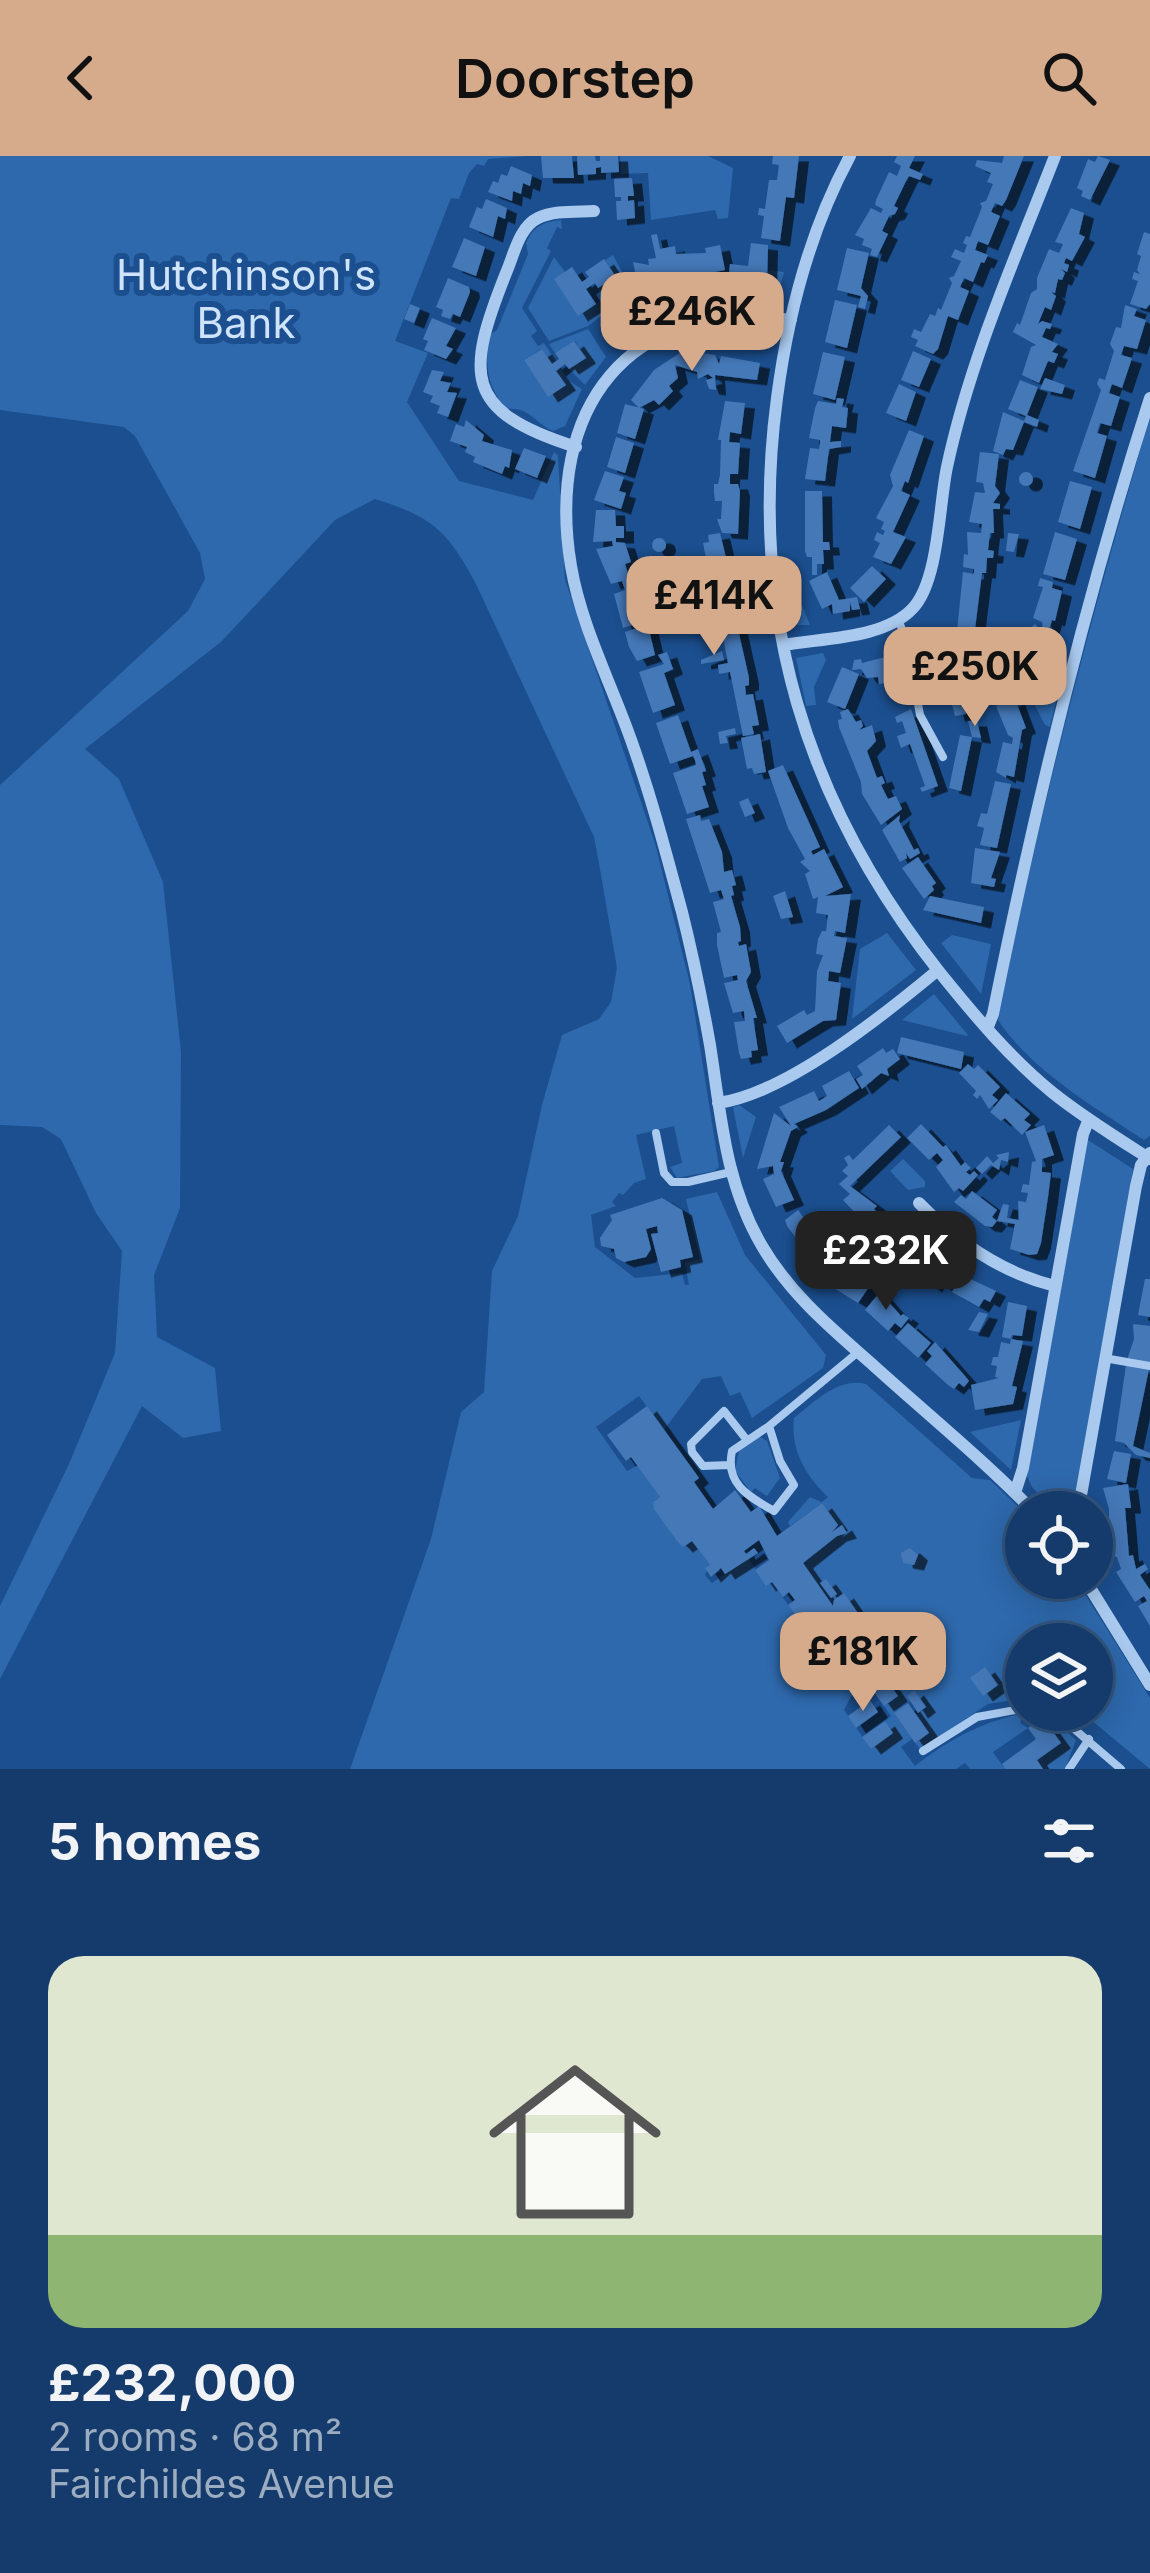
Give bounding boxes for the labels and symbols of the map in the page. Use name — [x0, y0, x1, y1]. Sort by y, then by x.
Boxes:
park label: Hutchinson's Bank — [116, 249, 376, 348]
pin: £246K — [608, 272, 776, 374]
pin: £414K — [630, 556, 798, 658]
pin: £250K — [891, 627, 1059, 729]
pin: £232K — [802, 1211, 970, 1313]
pin: £181K — [779, 1612, 947, 1714]

